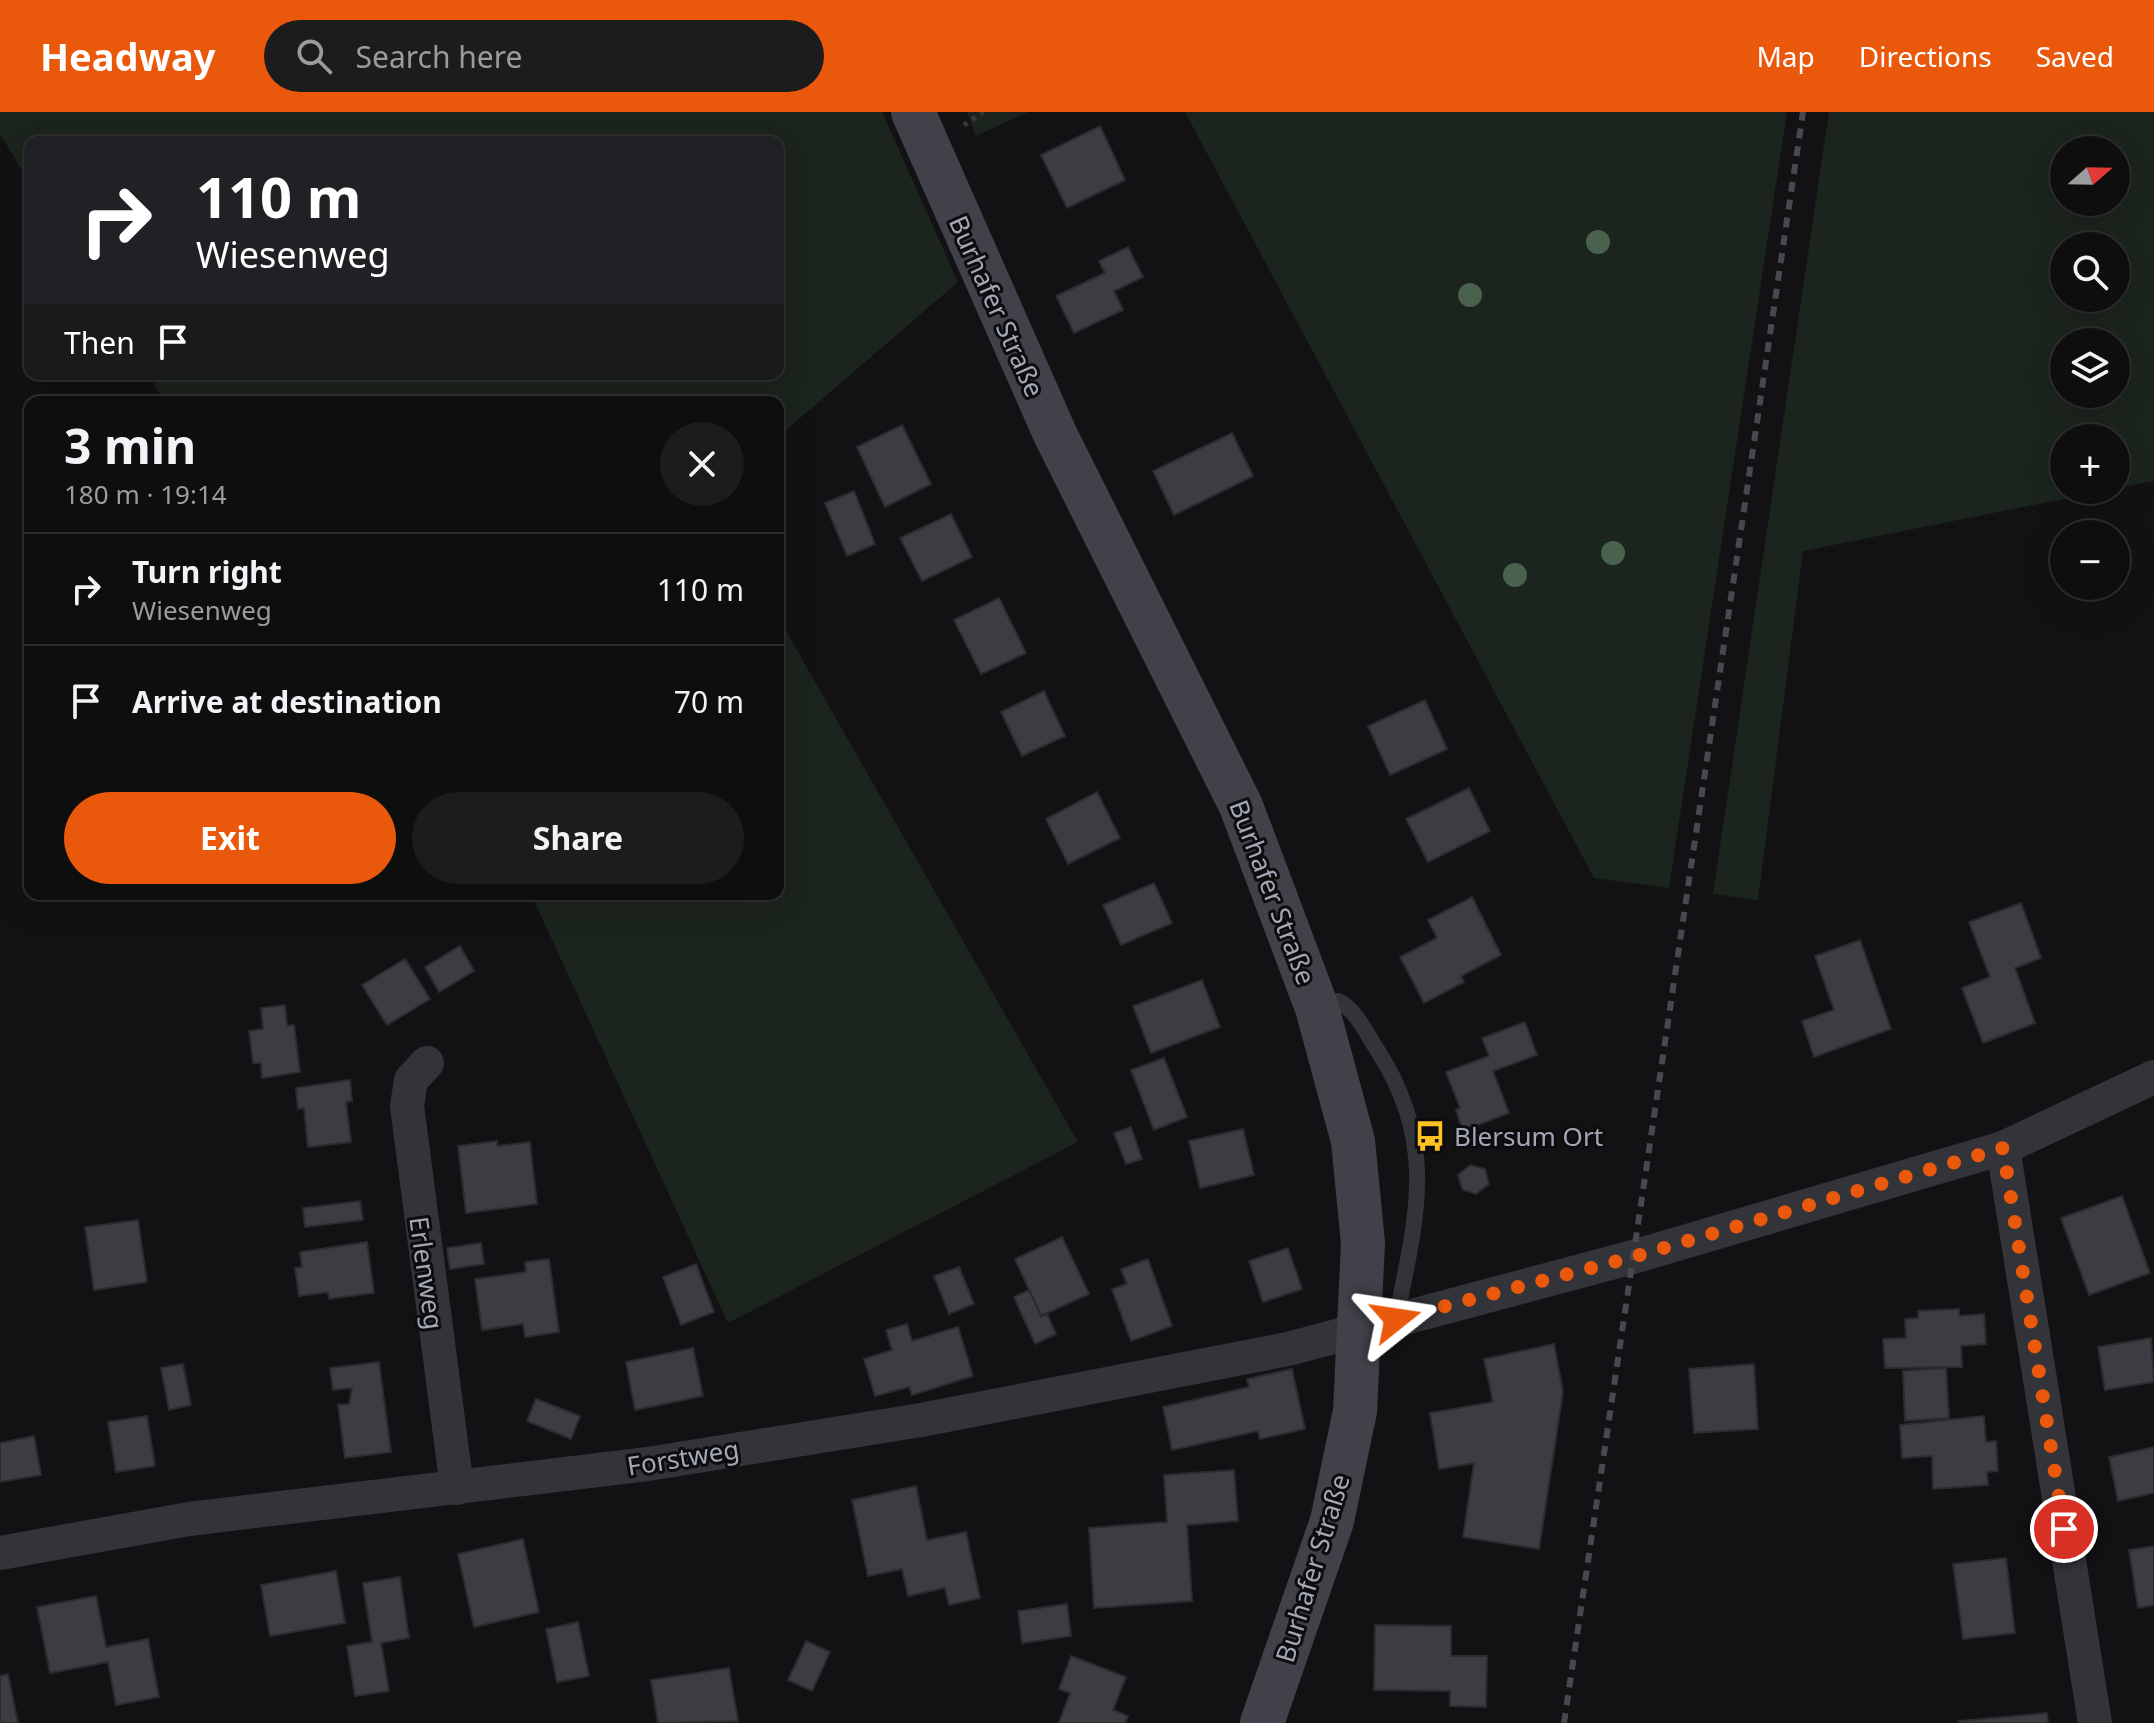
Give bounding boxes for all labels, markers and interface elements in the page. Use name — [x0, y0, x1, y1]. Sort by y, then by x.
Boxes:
search box — [264, 20, 824, 92]
text: Headway — [40, 30, 216, 82]
icon: search — [292, 34, 336, 78]
text: Search here — [356, 36, 522, 77]
text: Map — [1756, 37, 1815, 75]
text: Directions — [1859, 37, 1992, 75]
text: Saved — [2036, 37, 2114, 75]
north arrow — [2050, 136, 2130, 216]
map controls — [2050, 136, 2130, 600]
text: 110 m — [196, 158, 361, 234]
icon: right — [64, 168, 168, 272]
street label: Burhafer Straße — [941, 210, 1053, 402]
text: Wiesenweg — [196, 230, 390, 279]
button: search — [2050, 232, 2130, 312]
icon: arrive — [151, 320, 195, 364]
text: Then — [64, 322, 135, 363]
button: layers — [2050, 328, 2130, 408]
text: 3 min — [64, 413, 196, 478]
button: close — [660, 422, 744, 506]
button: + — [2050, 424, 2130, 504]
text: 180 m · 19:14 — [64, 476, 227, 512]
button: − — [2050, 520, 2130, 600]
text: Turn right — [132, 551, 282, 592]
icon: right — [64, 567, 108, 611]
text: 110 m — [657, 569, 744, 610]
text: Wiesenweg — [132, 592, 272, 628]
icon: arrive — [64, 679, 108, 723]
text: Arrive at destination — [132, 681, 442, 722]
text: 70 m — [674, 681, 744, 722]
button: Exit — [64, 792, 396, 884]
button: Share — [412, 792, 744, 884]
street label: Burhafer Straße — [1221, 795, 1325, 989]
place label: Blersum Ort — [1454, 1118, 1603, 1154]
bus stop icon: Blersum Ort — [1413, 1119, 1447, 1153]
street label: Erlenweg — [401, 1214, 453, 1332]
position arrow — [1354, 1277, 1438, 1361]
street label: Forstweg — [624, 1430, 742, 1484]
street label: Burhafer Straße — [1266, 1469, 1358, 1667]
pin — [2030, 1495, 2098, 1563]
icon: arrive — [2042, 1507, 2086, 1551]

